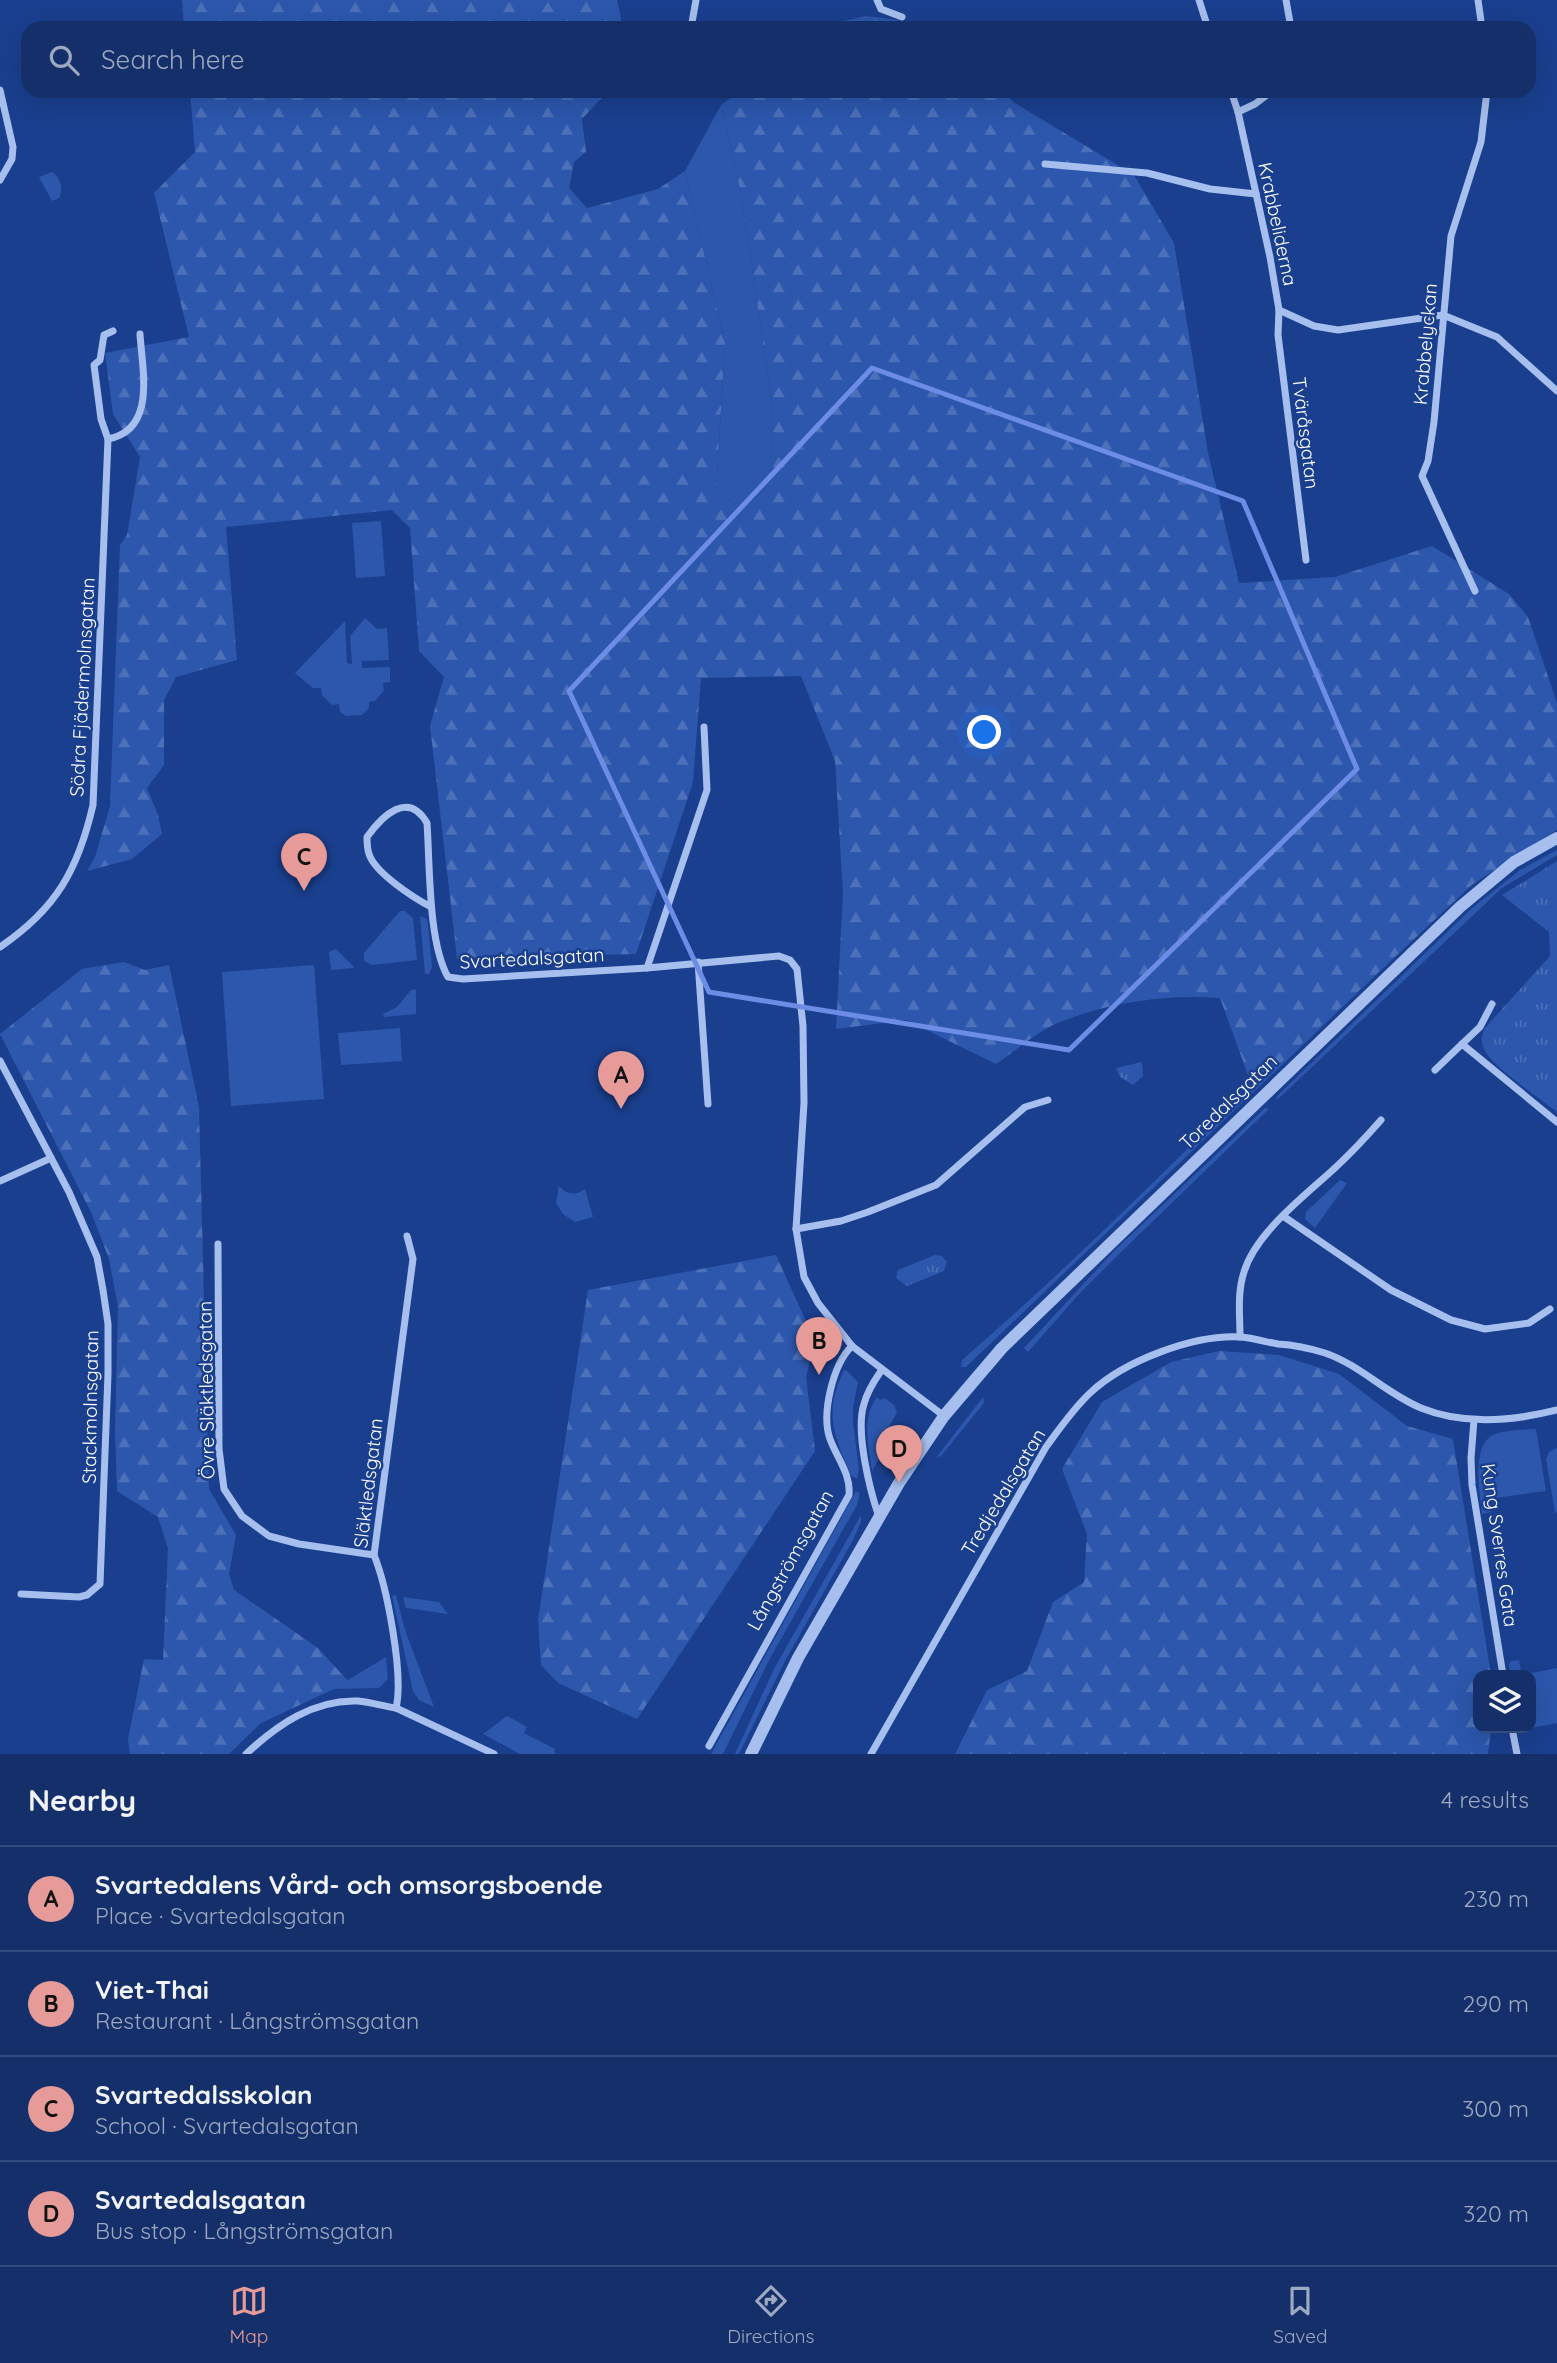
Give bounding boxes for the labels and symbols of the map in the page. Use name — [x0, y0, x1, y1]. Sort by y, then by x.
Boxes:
street label: Krabbeliderna — [1253, 160, 1303, 288]
street label: Krabbelyckan — [1408, 282, 1442, 406]
street label: Tväråsgatan — [1287, 376, 1325, 490]
street label: Södra Fjädermolnsgatan — [64, 577, 100, 797]
your location — [967, 715, 1001, 749]
pin: C — [281, 833, 327, 891]
street label: Svartedalsgatan — [459, 942, 605, 974]
street label: Toredalsgatan — [1174, 1049, 1282, 1155]
pin: A — [598, 1051, 644, 1109]
street label: Övre Släktledsgatan — [192, 1301, 220, 1479]
pin: B — [796, 1317, 842, 1375]
street label: Stackmolnsgatan — [77, 1330, 103, 1484]
street label: Släktledsgatan — [348, 1417, 388, 1549]
street label: Tredjedalsgatan — [956, 1424, 1050, 1560]
pin: D — [876, 1425, 922, 1483]
street label: Kung Sverres Gata — [1477, 1462, 1523, 1628]
street label: Långströmsgatan — [741, 1486, 839, 1634]

